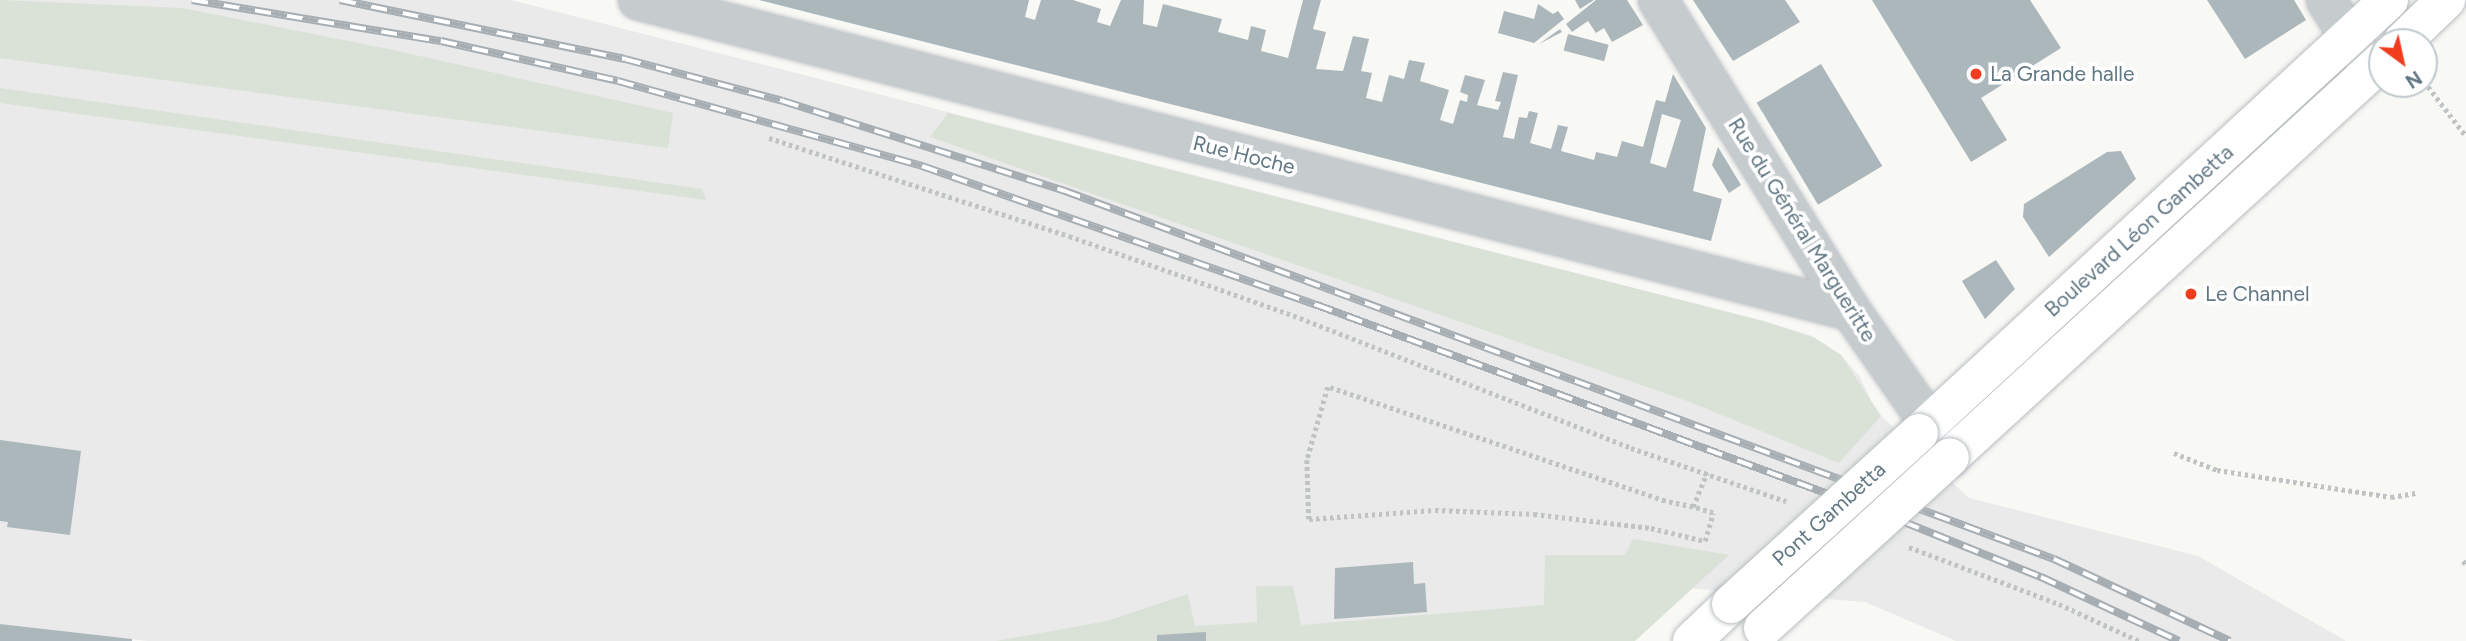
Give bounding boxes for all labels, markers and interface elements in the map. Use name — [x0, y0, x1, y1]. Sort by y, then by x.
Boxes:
north arrow — [2368, 28, 2438, 98]
place label: La Grande halle — [1990, 61, 2134, 87]
marker: La Grande halle — [1968, 66, 1984, 82]
text: N — [2401, 66, 2426, 93]
street label: Rue du Général Margueritte — [1723, 113, 1881, 347]
street label: Rue Hoche — [1190, 130, 1298, 180]
street label: Boulevard Léon Gambetta — [2040, 140, 2238, 322]
place label: Le Channel — [2205, 281, 2310, 307]
marker: Le Channel — [2183, 286, 2199, 302]
street label: Pont Gambetta — [1767, 457, 1891, 571]

